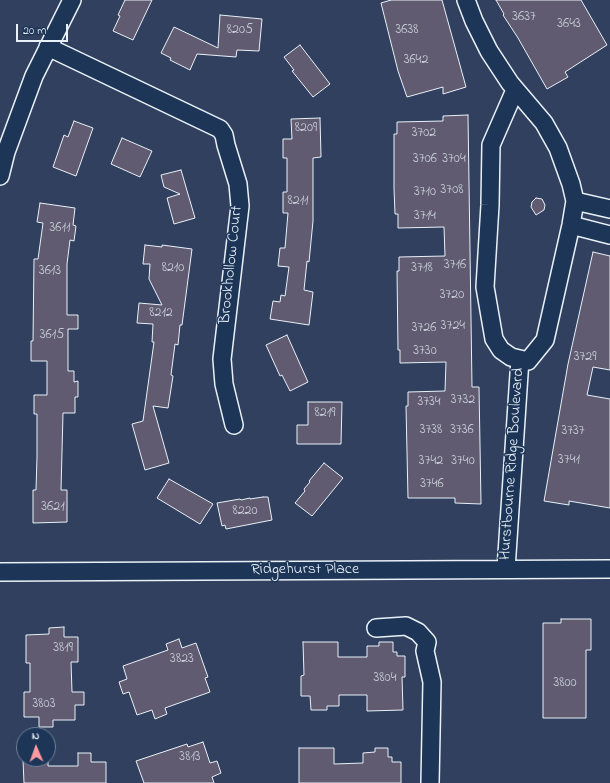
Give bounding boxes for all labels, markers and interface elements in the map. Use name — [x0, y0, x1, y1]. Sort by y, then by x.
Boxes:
house number: 3637 — [512, 10, 536, 26]
scale bar — [18, 16, 70, 42]
house number: 3643 — [557, 17, 581, 33]
text: 20 m — [23, 22, 46, 40]
house number: 8205 — [227, 23, 253, 39]
house number: 3638 — [396, 23, 418, 39]
house number: 3642 — [404, 53, 428, 69]
house number: 8209 — [295, 121, 317, 137]
house number: 3702 — [412, 126, 436, 142]
house number: 3706 — [413, 152, 437, 168]
house number: 3704 — [442, 152, 466, 168]
house number: 3708 — [441, 183, 463, 199]
house number: 3710 — [414, 185, 436, 201]
house number: 8211 — [287, 194, 309, 210]
street label: Brookhollow Court — [216, 205, 248, 325]
house number: 3714 — [414, 209, 436, 225]
house number: 3611 — [50, 221, 70, 237]
house number: 3716 — [444, 258, 466, 274]
house number: 8210 — [162, 261, 184, 277]
house number: 3718 — [411, 261, 433, 277]
house number: 3613 — [39, 264, 61, 280]
house number: 3720 — [440, 288, 464, 304]
house number: 8212 — [149, 306, 173, 322]
house number: 3724 — [441, 319, 465, 335]
house number: 3726 — [412, 321, 436, 337]
house number: 3615 — [40, 328, 64, 344]
house number: 3730 — [413, 344, 437, 360]
house number: 3729 — [574, 350, 596, 366]
street label: Hurstbourne Ridge Boulevard — [497, 367, 529, 561]
house number: 3732 — [451, 393, 475, 409]
house number: 3734 — [417, 395, 441, 411]
house number: 8219 — [315, 406, 335, 422]
house number: 3738 — [420, 423, 442, 439]
house number: 3736 — [450, 423, 474, 439]
house number: 3737 — [561, 424, 585, 440]
house number: 3741 — [558, 453, 580, 469]
house number: 3742 — [419, 454, 443, 470]
house number: 3740 — [451, 454, 475, 470]
house number: 3746 — [420, 477, 444, 493]
house number: 3621 — [41, 500, 65, 516]
house number: 8220 — [232, 504, 258, 520]
street label: Ridgehurst Place — [251, 560, 359, 580]
house number: 3819 — [53, 641, 73, 657]
house number: 3823 — [170, 652, 194, 668]
house number: 3804 — [374, 671, 396, 687]
house number: 3800 — [553, 676, 577, 692]
house number: 3803 — [33, 697, 55, 713]
north arrow — [16, 727, 56, 767]
text: N — [32, 728, 40, 744]
house number: 3813 — [179, 750, 201, 766]

